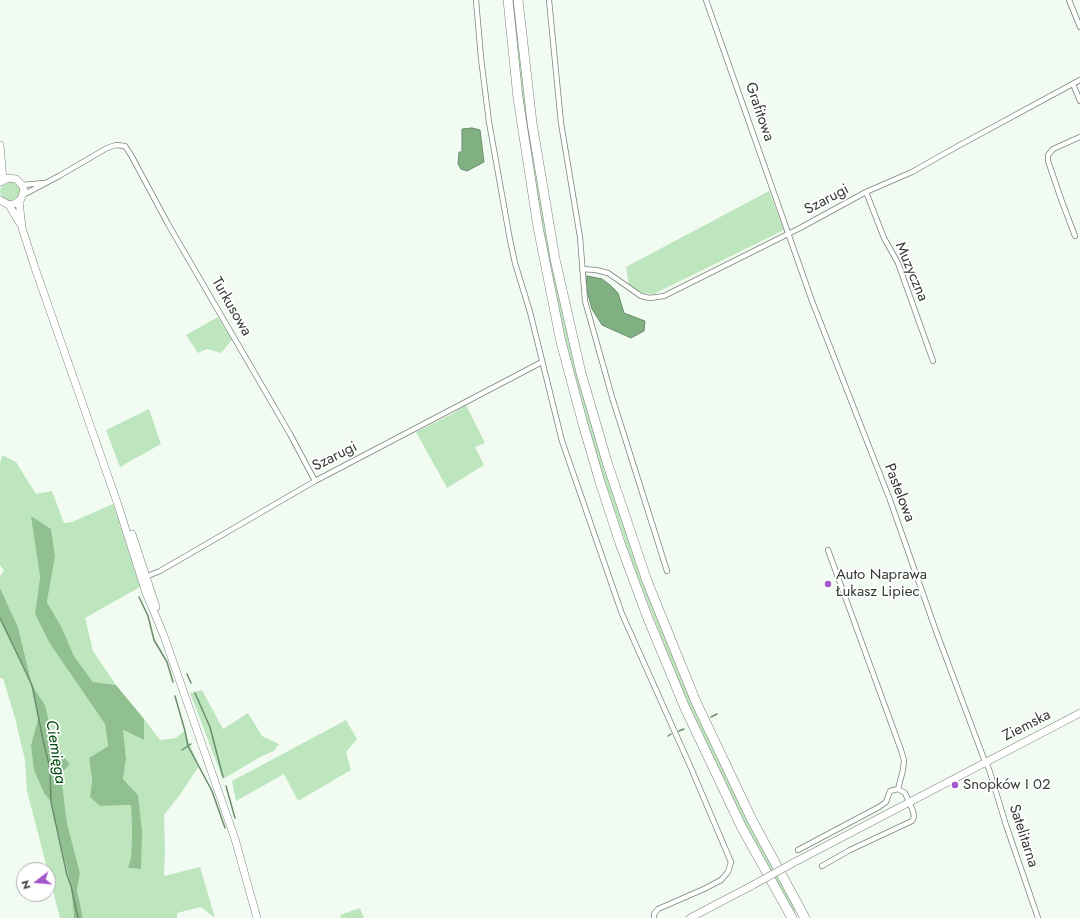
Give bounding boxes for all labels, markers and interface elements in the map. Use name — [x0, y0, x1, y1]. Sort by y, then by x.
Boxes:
street label: Grafitowa — [741, 80, 777, 144]
street label: Szarugi — [802, 181, 852, 219]
street label: Muzyczna — [890, 240, 932, 304]
street label: Turkusowa — [207, 275, 255, 339]
street label: Szarugi — [310, 438, 360, 476]
street label: Pastelowa — [880, 461, 918, 525]
place label: Auto Naprawa Łukasz Lipiec — [836, 566, 927, 601]
marker: Auto Naprawa Łukasz Lipiec — [823, 579, 833, 589]
street label: Ziemska — [1000, 706, 1054, 746]
water label: Ciemięga — [40, 719, 70, 785]
place label: Snopków I 02 — [963, 776, 1051, 794]
marker: Snopków I 02 — [950, 780, 960, 790]
street label: Satelitarna — [1004, 802, 1042, 870]
north arrow — [16, 862, 56, 902]
text: N — [17, 879, 34, 891]

